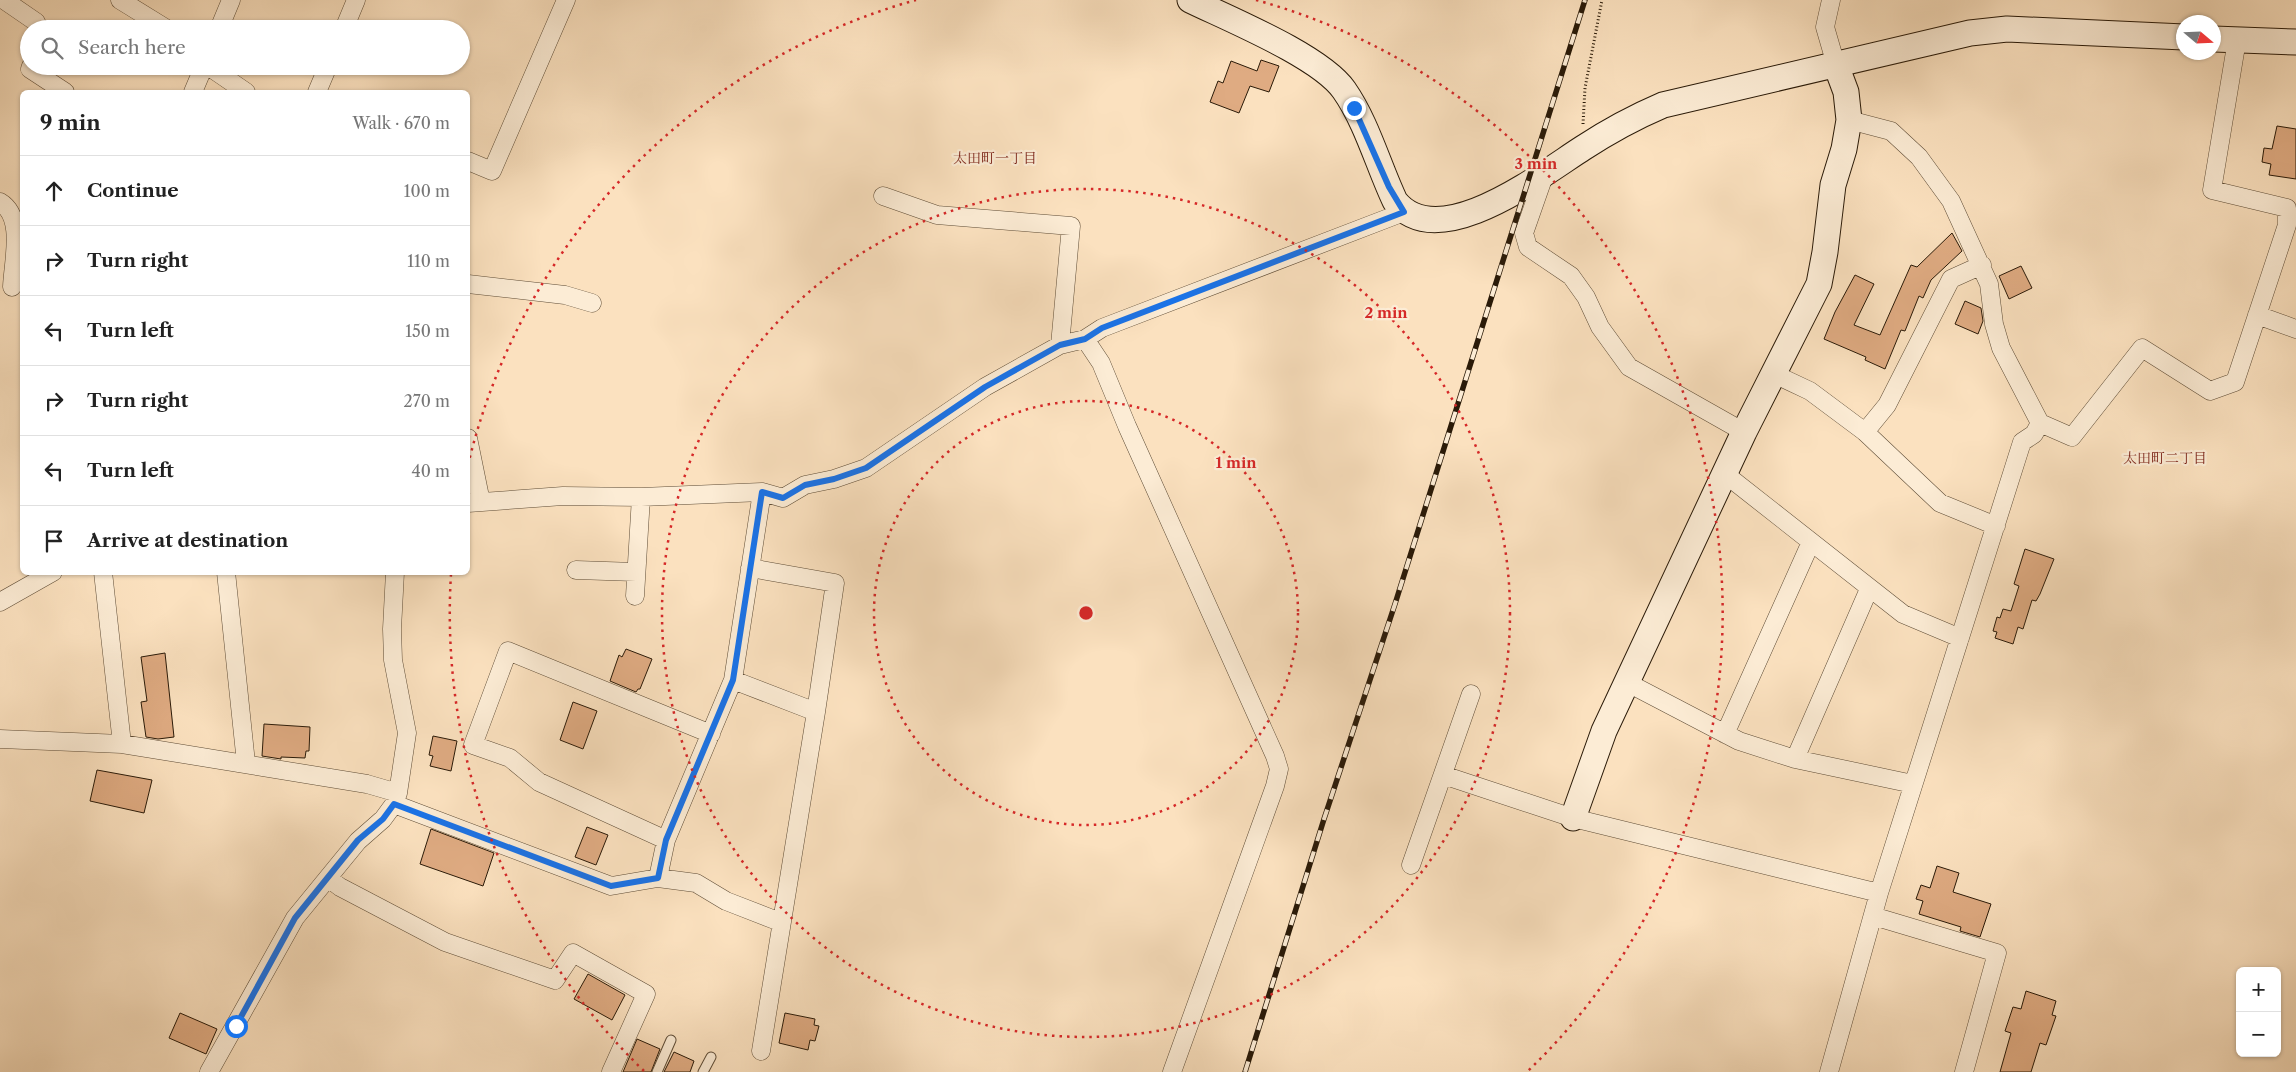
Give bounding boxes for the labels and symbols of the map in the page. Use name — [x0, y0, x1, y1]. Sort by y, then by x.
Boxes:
north arrow — [2176, 15, 2221, 60]
route end — [1343, 97, 1366, 120]
district label: 太田町一丁目 — [953, 149, 1037, 167]
text: 3 min — [1515, 154, 1558, 173]
text: 2 min — [1364, 303, 1408, 322]
district label: 太田町二丁目 — [2123, 449, 2207, 467]
text: 1 min — [1215, 453, 1257, 472]
centre of rings — [1077, 604, 1095, 622]
route start — [225, 1015, 248, 1038]

